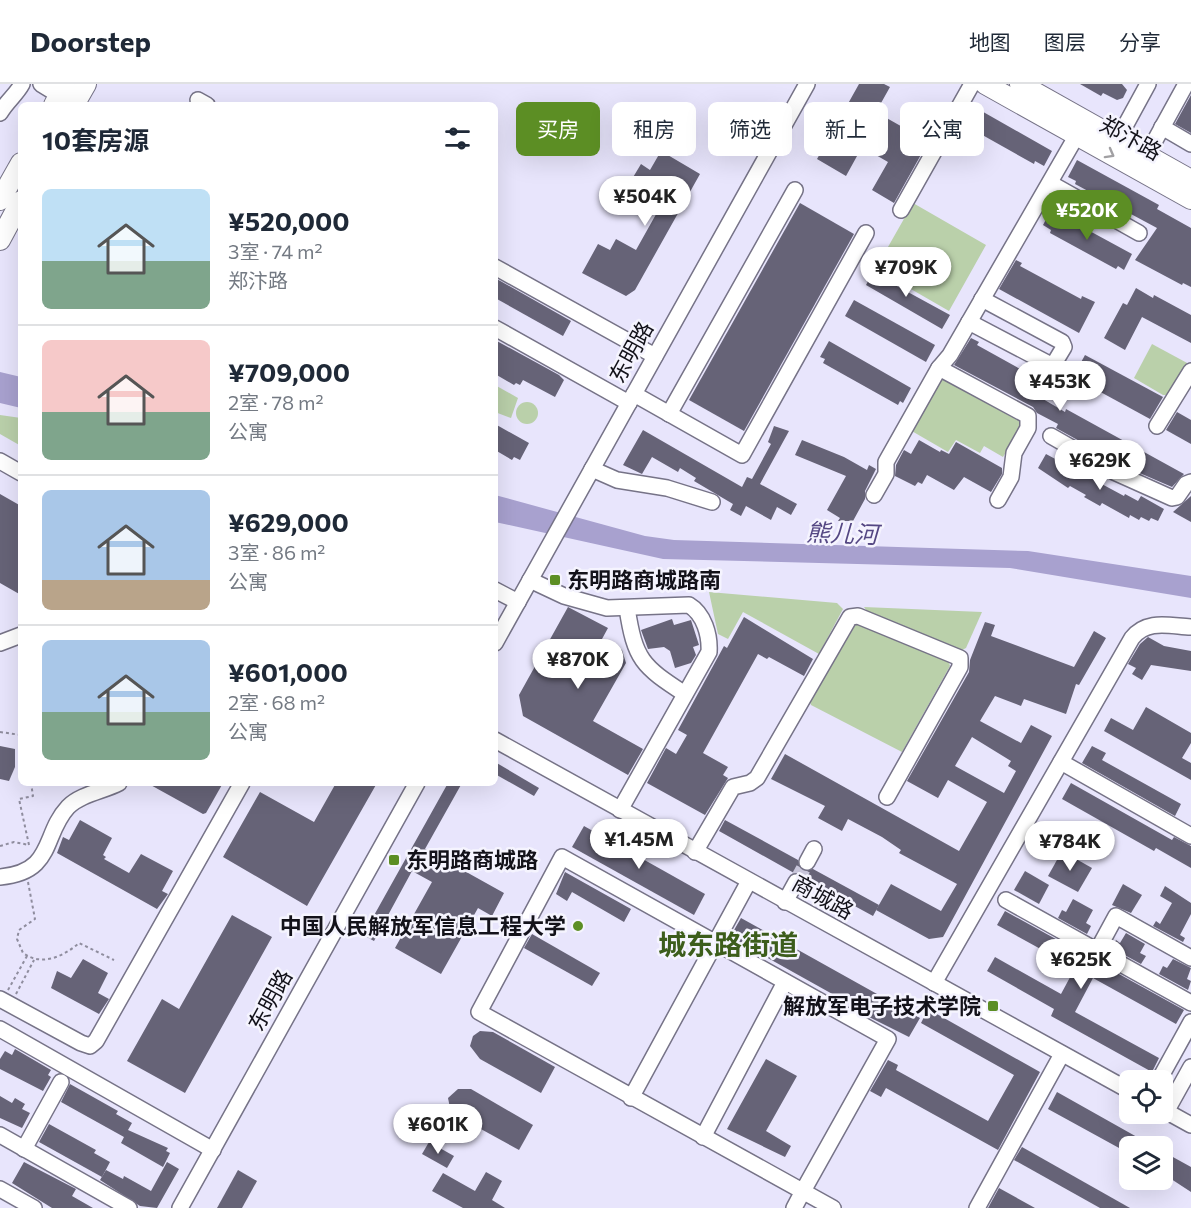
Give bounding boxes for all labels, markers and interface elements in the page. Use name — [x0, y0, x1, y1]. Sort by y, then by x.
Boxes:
text: Doorstep — [30, 24, 151, 58]
text: 地图 — [969, 29, 1011, 54]
text: 图层 — [1044, 29, 1086, 54]
text: 分享 — [1119, 29, 1161, 54]
chip: 买房 — [516, 102, 600, 156]
chip: 租房 — [612, 102, 696, 156]
chip: 筛选 — [708, 102, 792, 156]
chip: 新上 — [804, 102, 888, 156]
chip: 公寓 — [900, 102, 984, 156]
street label: 郑汴路 — [1096, 110, 1167, 165]
icon: filters — [441, 122, 474, 155]
text: 10套房源 — [42, 124, 149, 155]
one-way arrow — [1103, 147, 1114, 158]
pin: ¥504K — [603, 176, 687, 227]
text: ¥504K — [613, 183, 677, 207]
pin: ¥520K — [1045, 190, 1129, 241]
text: ¥520K — [1055, 197, 1119, 221]
text: ¥520,000 — [228, 205, 350, 236]
icon: home — [90, 213, 162, 285]
text: 3室 · 74 m² — [228, 239, 322, 263]
pin: ¥709K — [864, 247, 948, 298]
text: ¥709K — [874, 254, 938, 278]
text: 郑汴路 — [228, 268, 288, 292]
street label: 东明路 — [603, 316, 658, 387]
text: ¥709,000 — [228, 356, 350, 387]
pin: ¥453K — [1018, 361, 1102, 412]
icon: home — [90, 364, 162, 436]
text: ¥453K — [1029, 368, 1091, 392]
text: 2室 · 78 m² — [228, 390, 323, 414]
text: 公寓 — [228, 419, 268, 443]
pin: ¥629K — [1058, 440, 1142, 491]
text: ¥629K — [1069, 447, 1131, 471]
text: ¥629,000 — [228, 506, 349, 537]
icon: home — [90, 514, 162, 586]
water label: 熊儿河 — [806, 517, 883, 548]
text: 3室 · 86 m² — [228, 540, 325, 564]
place label: 东明路商城路南 — [567, 566, 721, 593]
text: 公寓 — [228, 569, 268, 593]
marker: 东明路商城路南 — [548, 573, 562, 587]
pin: ¥870K — [536, 639, 620, 690]
text: ¥870K — [546, 646, 610, 670]
text: ¥601,000 — [228, 656, 348, 687]
icon: home — [90, 664, 162, 736]
text: 2室 · 68 m² — [228, 690, 325, 714]
text: 公寓 — [228, 719, 268, 743]
pin: ¥1.45M — [590, 819, 688, 870]
pin: ¥784K — [1028, 821, 1112, 872]
text: ¥1.45M — [604, 826, 674, 850]
text: ¥784K — [1039, 828, 1101, 852]
place label: 东明路商城路 — [406, 846, 538, 873]
marker: 东明路商城路 — [387, 853, 401, 867]
street label: 商城路 — [788, 869, 859, 924]
place label: 中国人民解放军信息工程大学 — [280, 912, 566, 939]
marker: 中国人民解放军信息工程大学 — [571, 919, 585, 933]
district label: 城东路街道 — [658, 927, 798, 961]
pin: ¥625K — [1039, 939, 1123, 990]
text: ¥625K — [1050, 946, 1112, 970]
street label: 东明路 — [242, 964, 297, 1035]
place label: 解放军电子技术学院 — [783, 992, 981, 1019]
marker: 解放军电子技术学院 — [986, 999, 1000, 1013]
map controls — [1119, 1070, 1173, 1190]
button: locate — [1119, 1070, 1173, 1124]
pin: ¥601K — [396, 1104, 480, 1155]
text: ¥601K — [407, 1111, 469, 1135]
button: layers — [1119, 1136, 1173, 1190]

